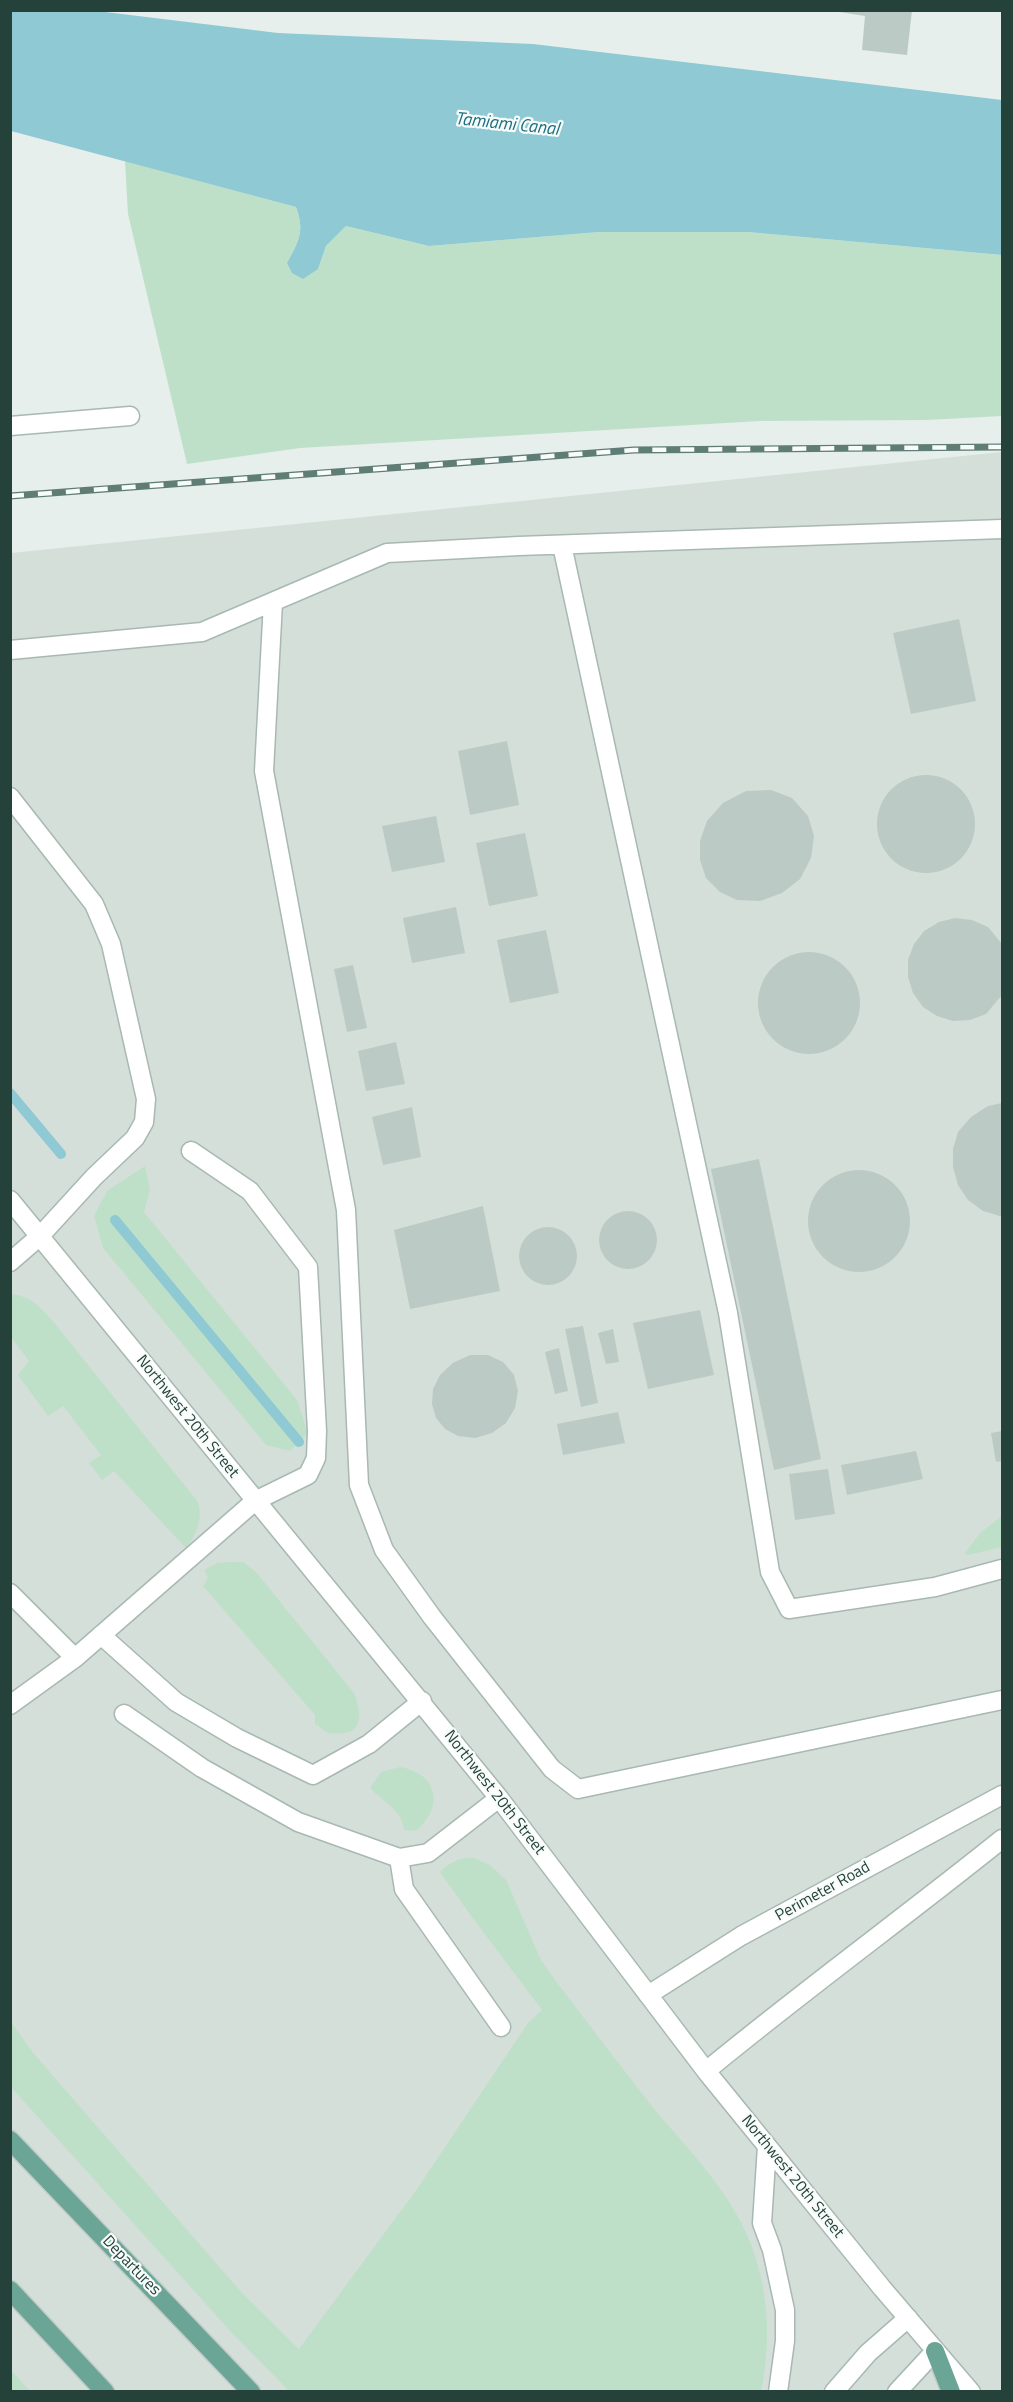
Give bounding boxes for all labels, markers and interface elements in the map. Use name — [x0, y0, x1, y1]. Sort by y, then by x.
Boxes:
water label: Tamiami Canal — [454, 109, 560, 141]
street label: Northwest 20th Street — [132, 1352, 242, 1482]
street label: Northwest 20th Street — [439, 1727, 549, 1859]
street label: Perimeter Road — [772, 1858, 874, 1926]
street label: Northwest 20th Street — [737, 2112, 847, 2242]
street label: Departures — [98, 2232, 164, 2300]

